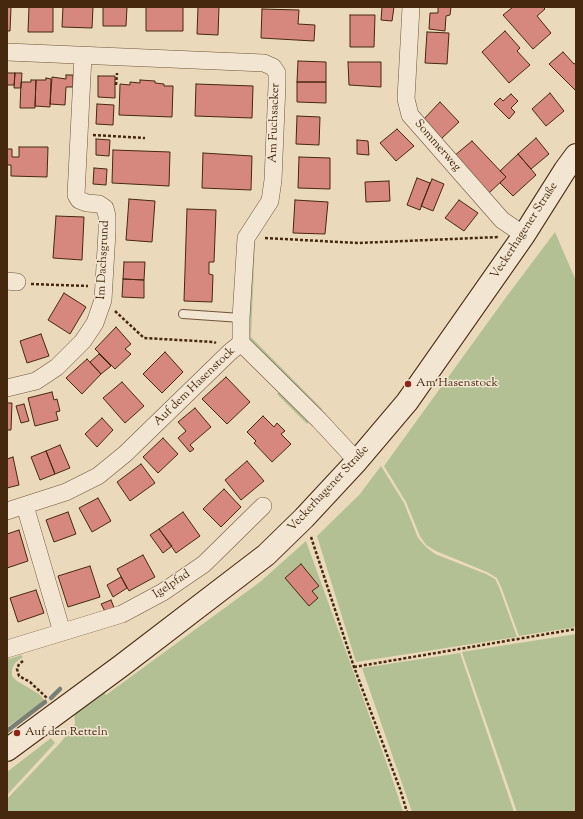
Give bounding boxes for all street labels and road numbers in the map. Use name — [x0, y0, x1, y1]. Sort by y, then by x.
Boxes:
street label: Am Fuchsacker — [266, 83, 284, 163]
street label: Sommerweg — [411, 117, 463, 175]
street label: Veckerhagener Straße — [488, 180, 562, 282]
street label: Im Dachsgrund — [95, 220, 113, 300]
street label: Auf dem Hasenstock — [151, 345, 239, 429]
street label: Veckerhagener Straße — [285, 443, 373, 535]
street label: Igelpfad — [151, 568, 193, 602]

